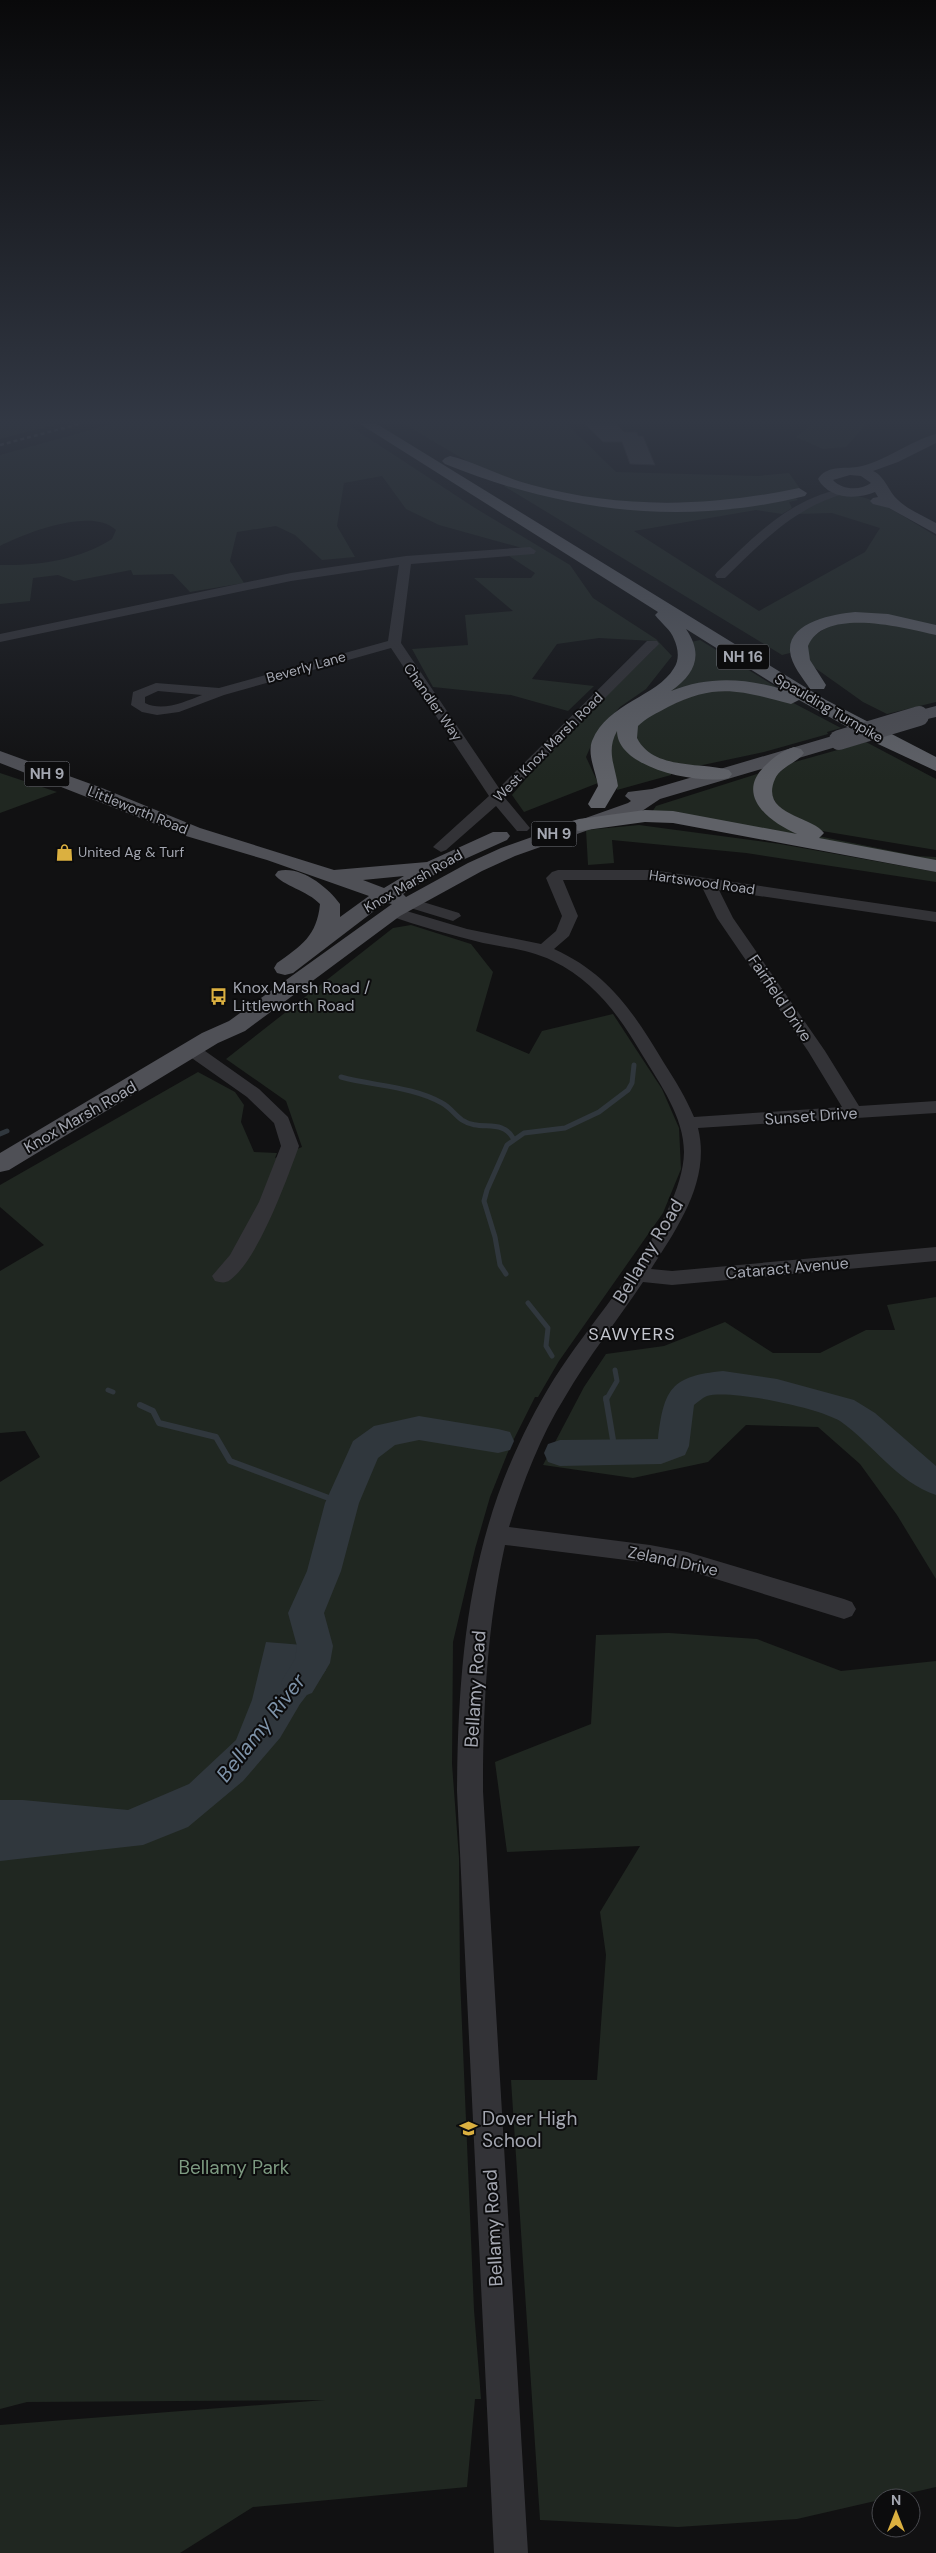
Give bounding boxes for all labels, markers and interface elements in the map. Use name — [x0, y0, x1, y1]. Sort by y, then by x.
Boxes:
road number: NH 16 — [717, 644, 769, 670]
street label: Beverly Lane — [264, 647, 348, 687]
street label: Chandler Way — [400, 660, 466, 744]
street label: Spaulding Turnpike — [772, 670, 887, 746]
street label: West Knox Marsh Road — [489, 688, 607, 806]
road number: NH 9 — [24, 762, 70, 786]
street label: Littleworth Road — [85, 782, 191, 838]
road number: NH 9 — [532, 822, 576, 846]
shop icon: United Ag & Turf — [54, 842, 74, 862]
place label: United Ag & Turf — [78, 843, 184, 861]
street label: Knox Marsh Road — [360, 845, 466, 917]
street label: Hartswood Road — [648, 866, 756, 898]
street label: Fairfield Drive — [743, 951, 817, 1045]
place label: Knox Marsh Road / Littleworth Road — [233, 977, 370, 1016]
bus stop icon: Knox Marsh Road / Littleworth Road — [209, 986, 229, 1006]
street label: Knox Marsh Road — [20, 1076, 140, 1158]
street label: Sunset Drive — [764, 1102, 858, 1130]
street label: Bellamy Road — [607, 1194, 689, 1308]
street label: Cataract Avenue — [725, 1252, 849, 1284]
district label: SAWYERS — [588, 1322, 676, 1346]
street label: Zeland Drive — [626, 1541, 720, 1581]
street label: Bellamy Road — [458, 1629, 492, 1749]
water label: Bellamy River — [210, 1667, 313, 1788]
place label: Dover High School — [482, 2106, 577, 2153]
school or university icon: Dover High School — [458, 2119, 478, 2139]
park label: Bellamy Park — [179, 2155, 290, 2180]
street label: Bellamy Road — [477, 2169, 509, 2287]
north arrow — [871, 2488, 921, 2538]
text: N — [891, 2491, 901, 2509]

